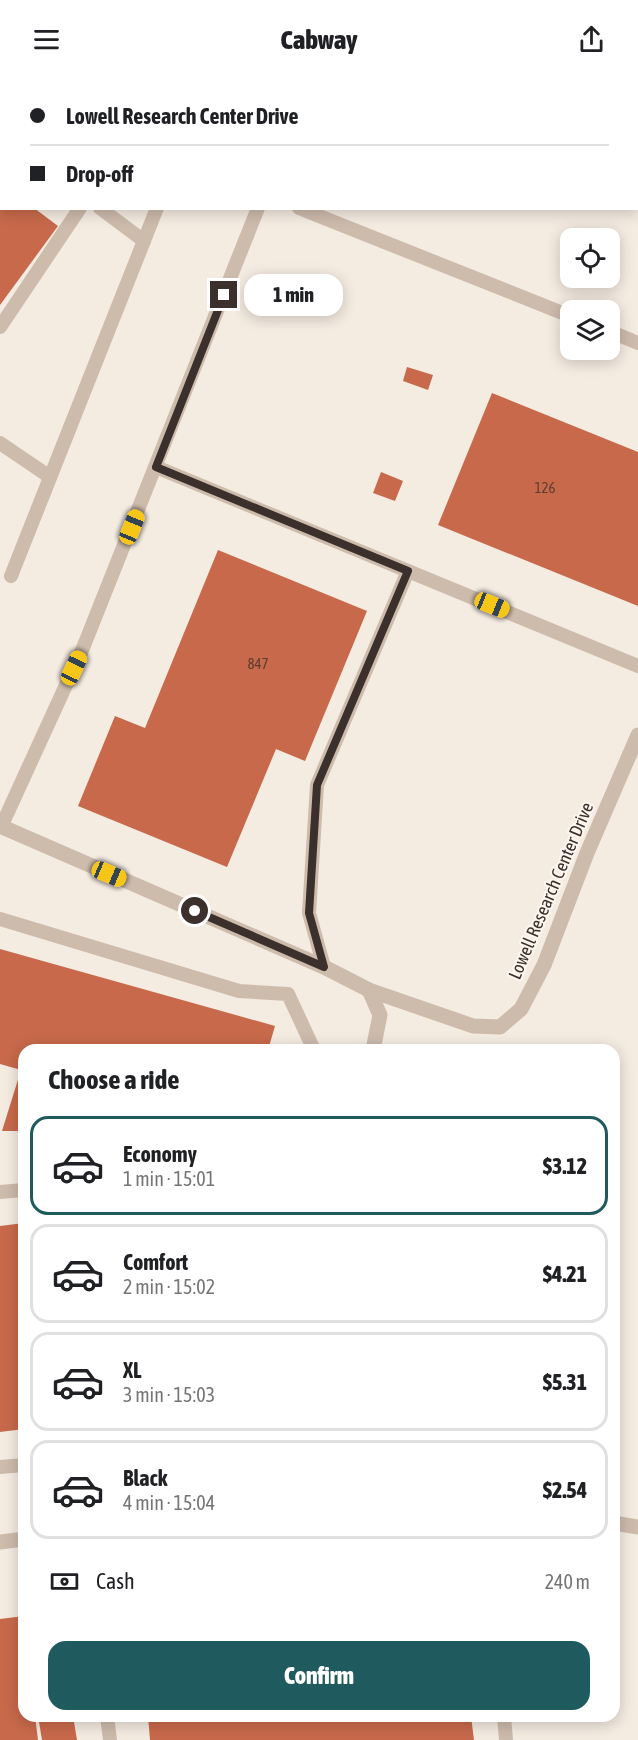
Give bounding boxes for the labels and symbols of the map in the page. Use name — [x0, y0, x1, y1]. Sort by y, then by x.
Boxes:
callout: 1 min — [245, 274, 344, 316]
route end — [210, 281, 237, 308]
house number: 126 — [534, 479, 556, 496]
car — [117, 507, 147, 547]
car — [472, 590, 512, 620]
car — [58, 648, 90, 688]
house number: 847 — [247, 655, 269, 672]
street label: Lowell Research Center Drive — [504, 799, 597, 982]
car — [89, 859, 129, 889]
route start — [181, 897, 208, 924]

